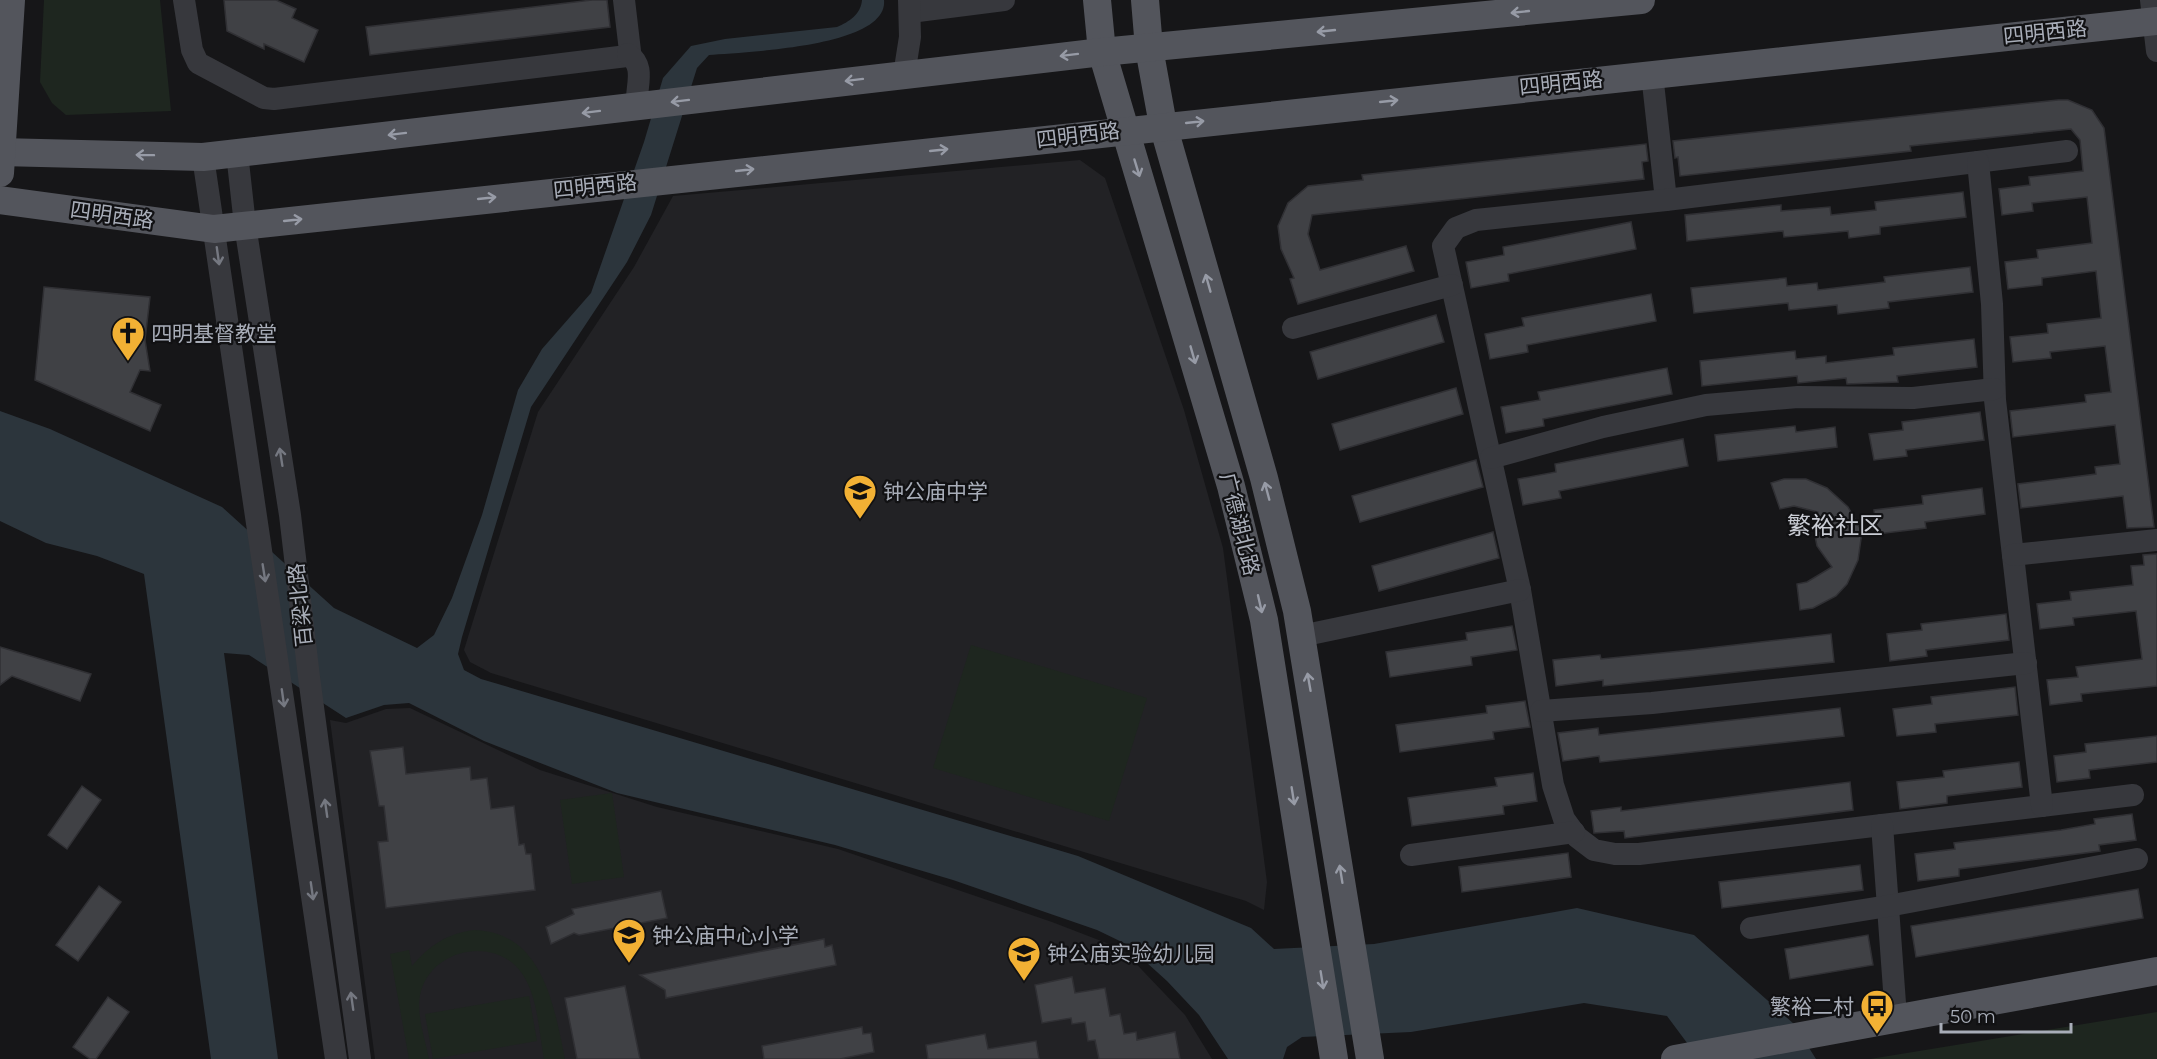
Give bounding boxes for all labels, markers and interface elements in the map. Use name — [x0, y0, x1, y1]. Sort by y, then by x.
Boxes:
one-way arrow — [1510, 7, 1530, 18]
street label: 四明西路 — [2002, 15, 2088, 49]
one-way arrow — [1316, 26, 1336, 37]
one-way arrow — [1059, 50, 1079, 61]
street label: 四明西路 — [1518, 66, 1604, 100]
one-way arrow — [845, 75, 865, 86]
one-way arrow — [1379, 95, 1399, 106]
one-way arrow — [671, 96, 690, 107]
one-way arrow — [582, 107, 601, 118]
one-way arrow — [1185, 116, 1205, 127]
street label: 四明西路 — [1035, 117, 1121, 153]
one-way arrow — [388, 129, 408, 140]
one-way arrow — [928, 144, 948, 155]
one-way arrow — [135, 150, 155, 161]
one-way arrow — [1132, 158, 1143, 177]
one-way arrow — [734, 164, 754, 175]
street label: 四明西路 — [552, 169, 638, 203]
one-way arrow — [476, 192, 496, 203]
street label: 四明西路 — [69, 197, 155, 233]
one-way arrow — [282, 214, 302, 225]
one-way arrow — [212, 246, 223, 266]
one-way arrow — [1202, 274, 1213, 293]
church icon: 四明基督教堂 — [110, 315, 146, 362]
place label: 四明基督教堂 — [151, 321, 277, 346]
one-way arrow — [1188, 345, 1199, 364]
one-way arrow — [276, 448, 287, 468]
street label: 广德湖北路 — [1215, 470, 1265, 578]
school or university icon: 钟公庙中学 — [842, 473, 878, 520]
place label: 钟公庙中学 — [883, 479, 988, 504]
one-way arrow — [1261, 482, 1272, 501]
district label: 繁裕社区 — [1787, 511, 1883, 540]
street label: 百梁北路 — [283, 562, 317, 648]
one-way arrow — [259, 563, 270, 583]
one-way arrow — [1254, 594, 1266, 613]
one-way arrow — [1303, 672, 1314, 692]
one-way arrow — [278, 688, 289, 707]
one-way arrow — [1287, 786, 1298, 805]
one-way arrow — [321, 798, 332, 818]
one-way arrow — [1335, 865, 1346, 884]
one-way arrow — [306, 880, 317, 900]
school or university icon: 钟公庙中心小学 — [611, 917, 647, 964]
place label: 钟公庙中心小学 — [652, 923, 799, 948]
school or university icon: 钟公庙实验幼儿园 — [1006, 935, 1042, 982]
place label: 钟公庙实验幼儿园 — [1047, 941, 1215, 966]
one-way arrow — [1317, 970, 1328, 989]
bus stop icon: 繁裕二村 — [1859, 988, 1895, 1035]
one-way arrow — [347, 992, 358, 1011]
place label: 繁裕二村 — [1770, 994, 1854, 1019]
scale bar — [1941, 996, 2072, 1034]
text: 50 m — [1950, 1006, 1996, 1028]

